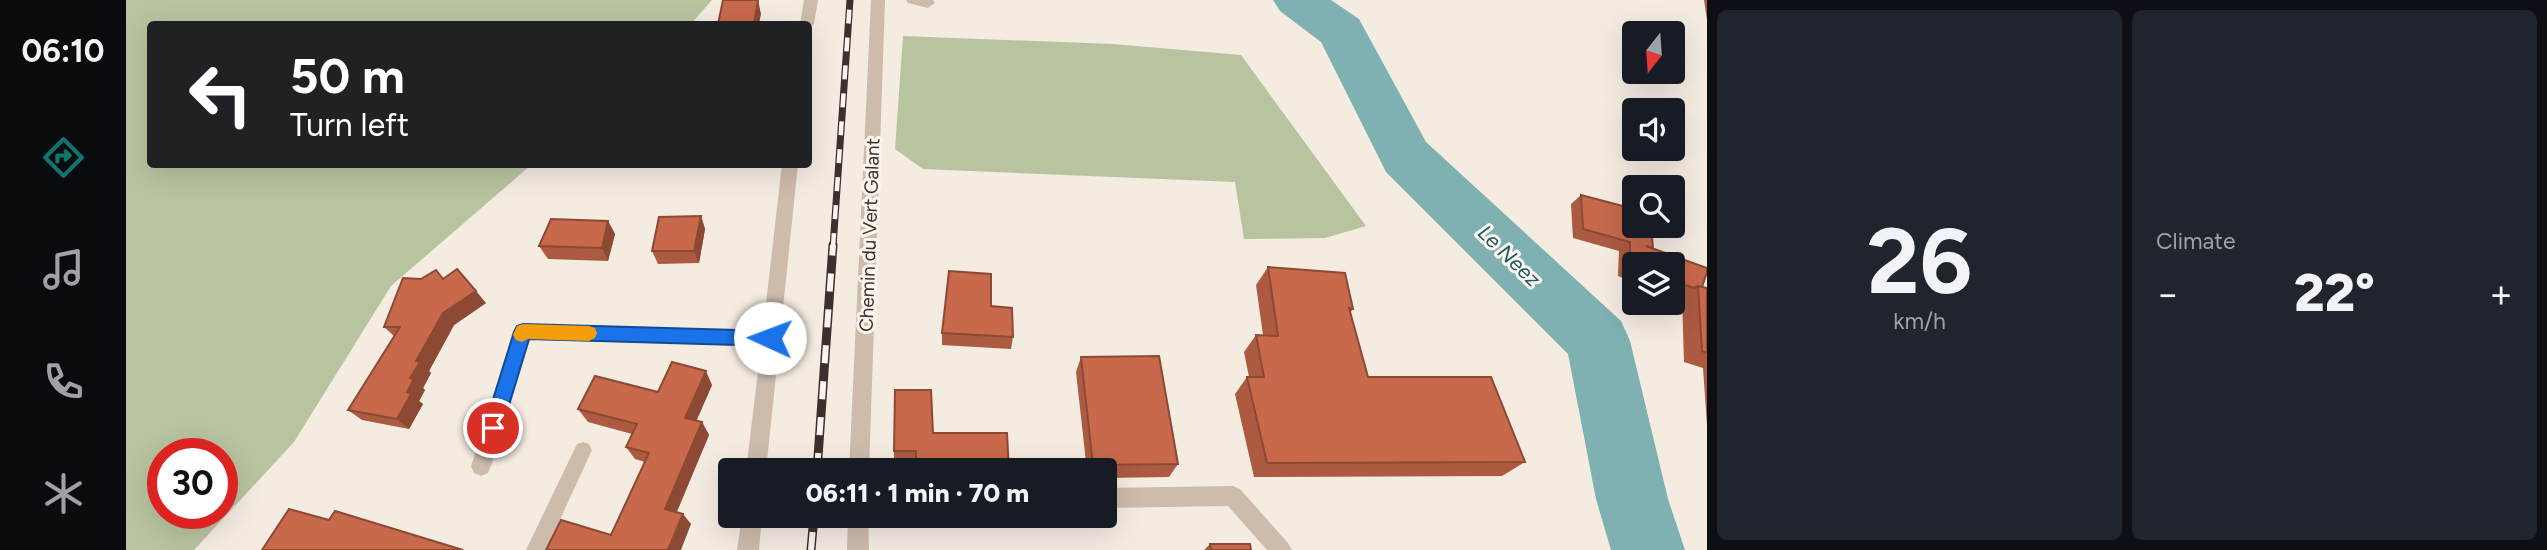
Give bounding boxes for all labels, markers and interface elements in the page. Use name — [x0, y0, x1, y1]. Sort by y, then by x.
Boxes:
north arrow — [1622, 21, 1685, 84]
map controls — [1622, 21, 1685, 315]
text: 06:10 — [21, 32, 105, 70]
text: 50 m — [290, 46, 405, 105]
icon: left — [175, 49, 266, 140]
button: sound — [1622, 98, 1685, 161]
text: Turn left — [290, 106, 409, 144]
icon: directions — [39, 133, 88, 182]
street label: Chemin du Vert Galant — [855, 138, 884, 332]
button: search — [1622, 175, 1685, 238]
text: 26 — [1867, 207, 1972, 316]
water label: Le Neez — [1473, 220, 1546, 292]
text: Climate — [2156, 227, 2235, 255]
icon: music — [39, 245, 88, 294]
button: layers — [1622, 252, 1685, 315]
text: 22° — [2294, 262, 2375, 324]
text: − — [2156, 271, 2180, 317]
text: + — [2489, 271, 2513, 317]
position arrow — [733, 301, 807, 375]
text: km/h — [1893, 307, 1946, 335]
icon: phone — [39, 357, 88, 406]
pin — [463, 398, 523, 458]
icon: arrive — [474, 409, 512, 447]
speed limit sign: 30 — [147, 438, 238, 529]
icon: climate — [39, 469, 88, 518]
text: 06:11 · 1 min · 70 m — [806, 477, 1029, 509]

